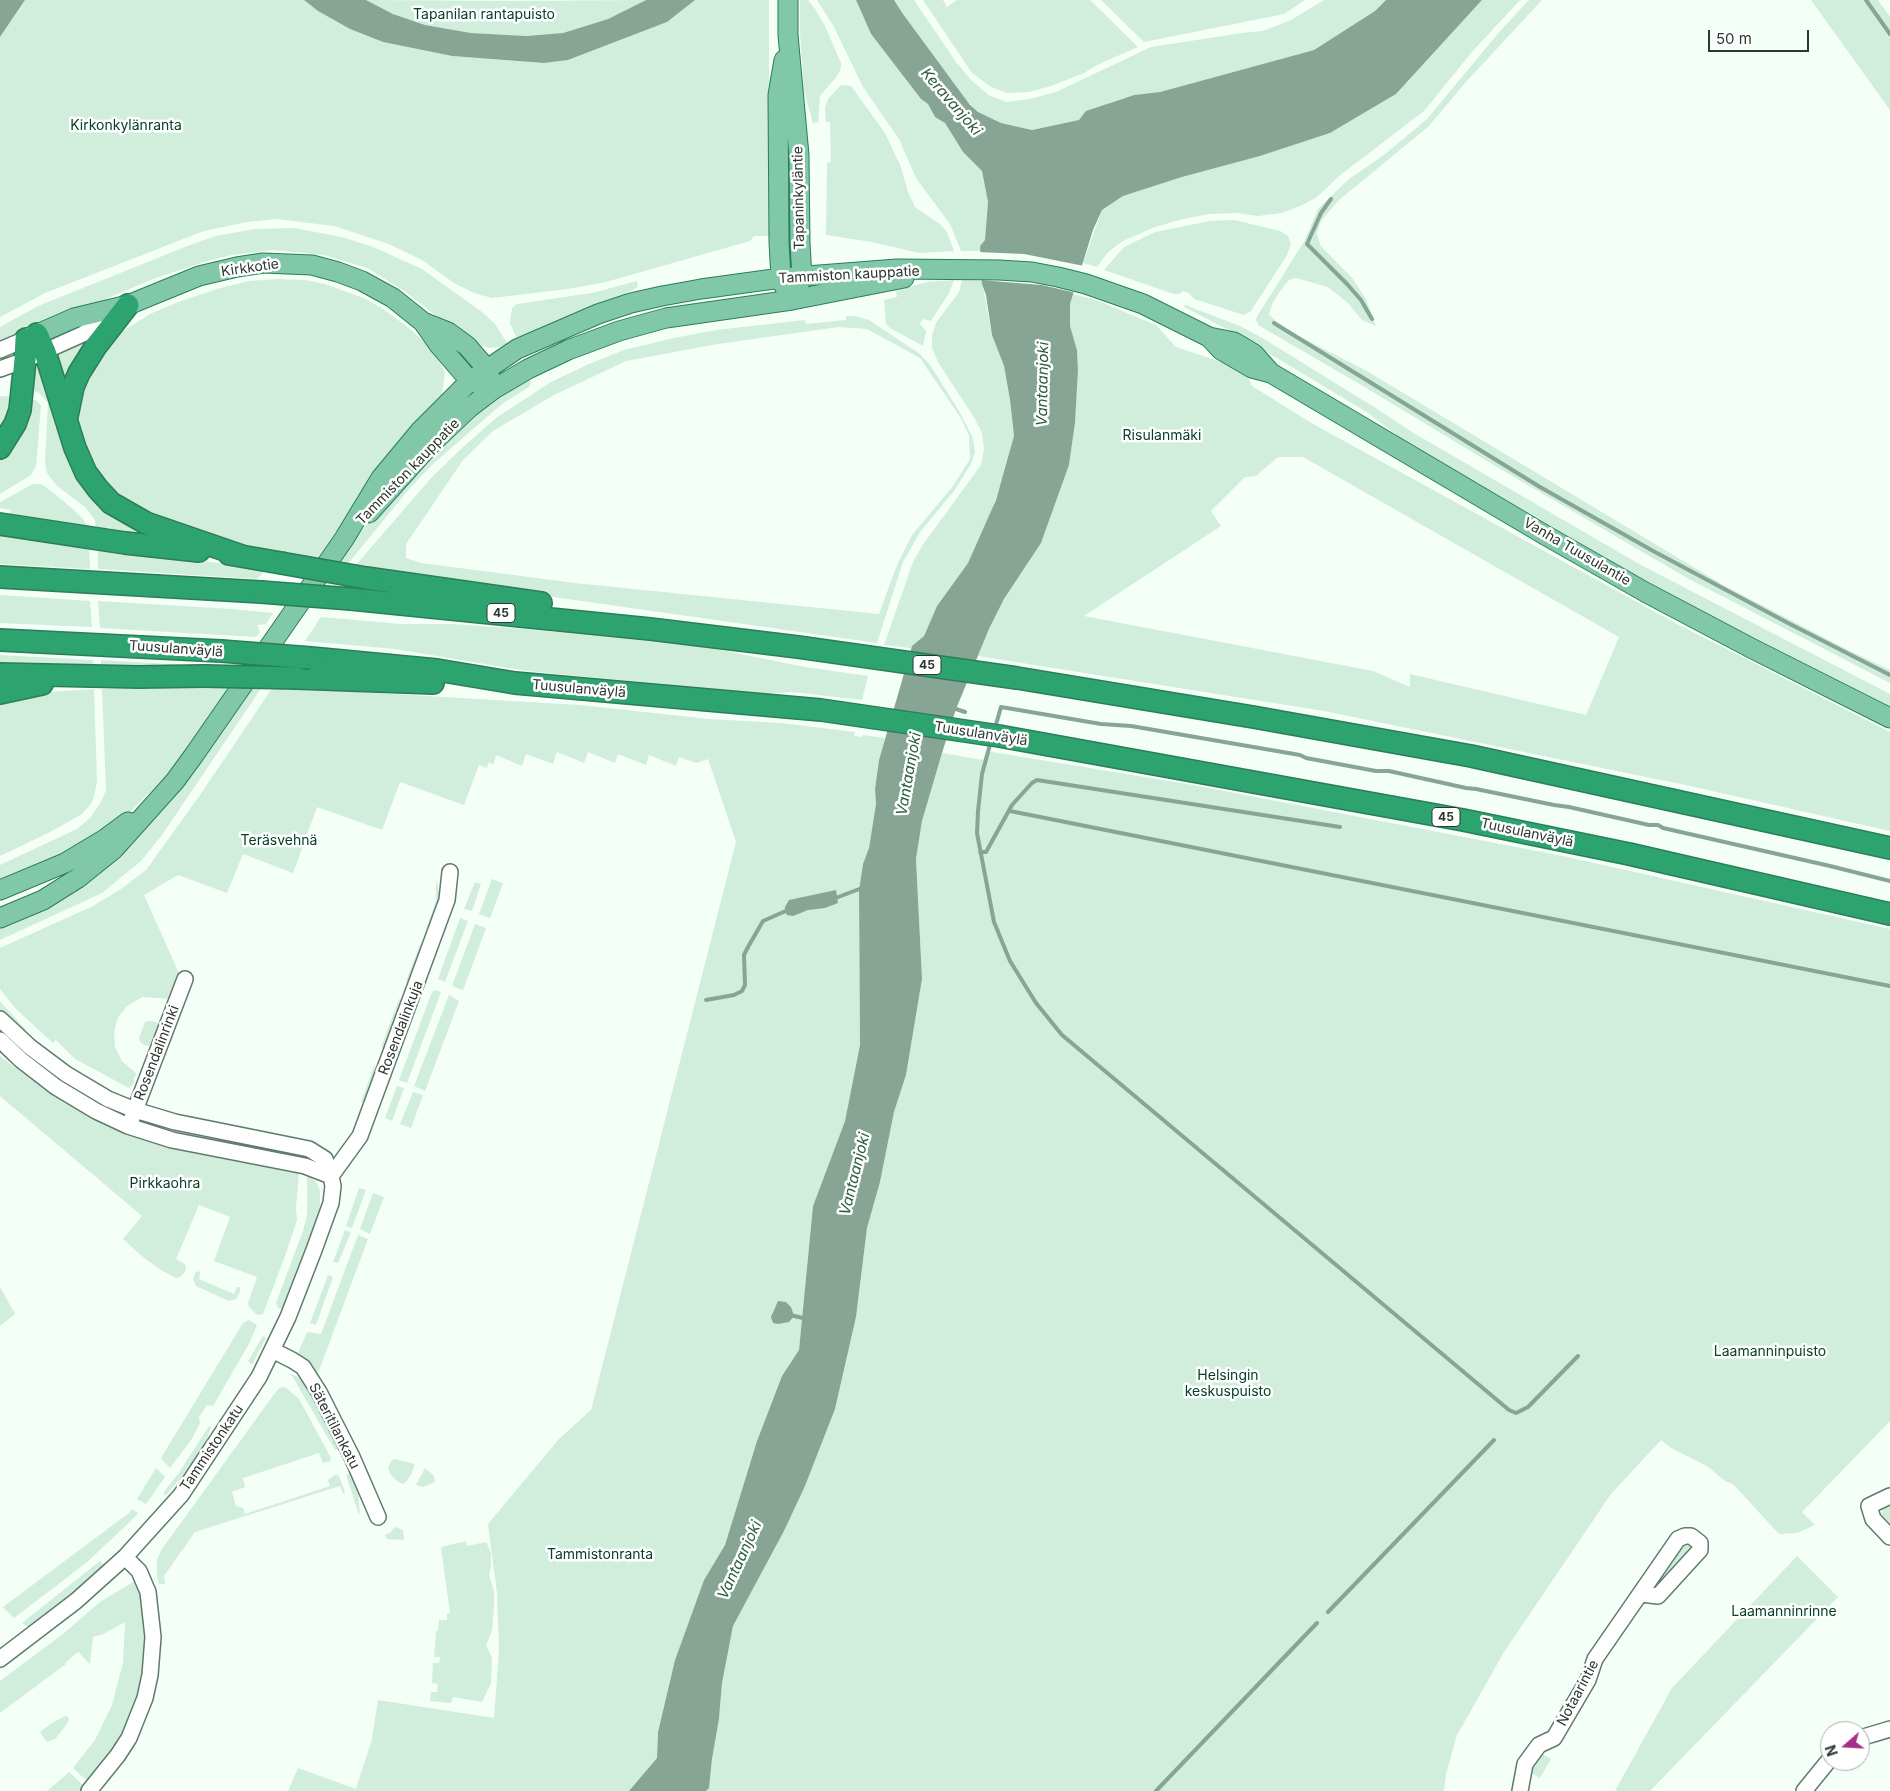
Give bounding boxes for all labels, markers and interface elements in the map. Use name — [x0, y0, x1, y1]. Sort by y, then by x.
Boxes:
park label: Tapanilan rantapuisto — [413, 7, 555, 23]
scale bar — [1710, 20, 1811, 52]
text: 50 m — [1716, 29, 1752, 48]
water label: Keravanjoki — [917, 65, 985, 139]
park label: Kirkonkylänranta — [70, 118, 182, 134]
street label: Tapaninkyläntie — [790, 146, 808, 250]
street label: Kirkkotie — [220, 256, 280, 280]
street label: Tammiston kauppatie — [778, 263, 920, 287]
water label: Vantaanjoki — [1033, 342, 1053, 426]
street label: Tammiston kauppatie — [353, 415, 463, 529]
park label: Risulanmäki — [1123, 428, 1201, 444]
street label: Vanha Tuusulantie — [1520, 514, 1634, 590]
road number: 45 — [487, 604, 515, 622]
street label: Tuusulanväylä — [128, 637, 224, 661]
road number: 45 — [913, 656, 941, 674]
street label: Tuusulanväylä — [531, 677, 627, 701]
street label: Tuusulanväylä — [933, 718, 1029, 750]
water label: Vantaanjoki — [893, 731, 925, 817]
road number: 45 — [1432, 808, 1460, 826]
street label: Tuusulanväylä — [1479, 815, 1575, 851]
park label: Teräsvehnä — [241, 833, 317, 849]
street label: Rosendalinkuja — [375, 978, 427, 1078]
street label: Rosendalinrinki — [131, 1003, 183, 1103]
water label: Vantaanjoki — [836, 1131, 874, 1217]
park label: Pirkkaohra — [130, 1176, 200, 1192]
park label: Laamanninpuisto — [1714, 1344, 1826, 1360]
park label: Helsingin keskuspuisto — [1185, 1368, 1271, 1400]
street label: Säteritilankatu — [305, 1380, 363, 1472]
street label: Tammistonkatu — [177, 1402, 247, 1494]
water label: Vantaanjoki — [714, 1518, 766, 1602]
park label: Tammistonranta — [547, 1547, 653, 1563]
park label: Laamanninrinne — [1731, 1604, 1837, 1620]
street label: Notaarintie — [1554, 1657, 1602, 1729]
north arrow — [1820, 1721, 1870, 1771]
text: N — [1822, 1743, 1841, 1759]

